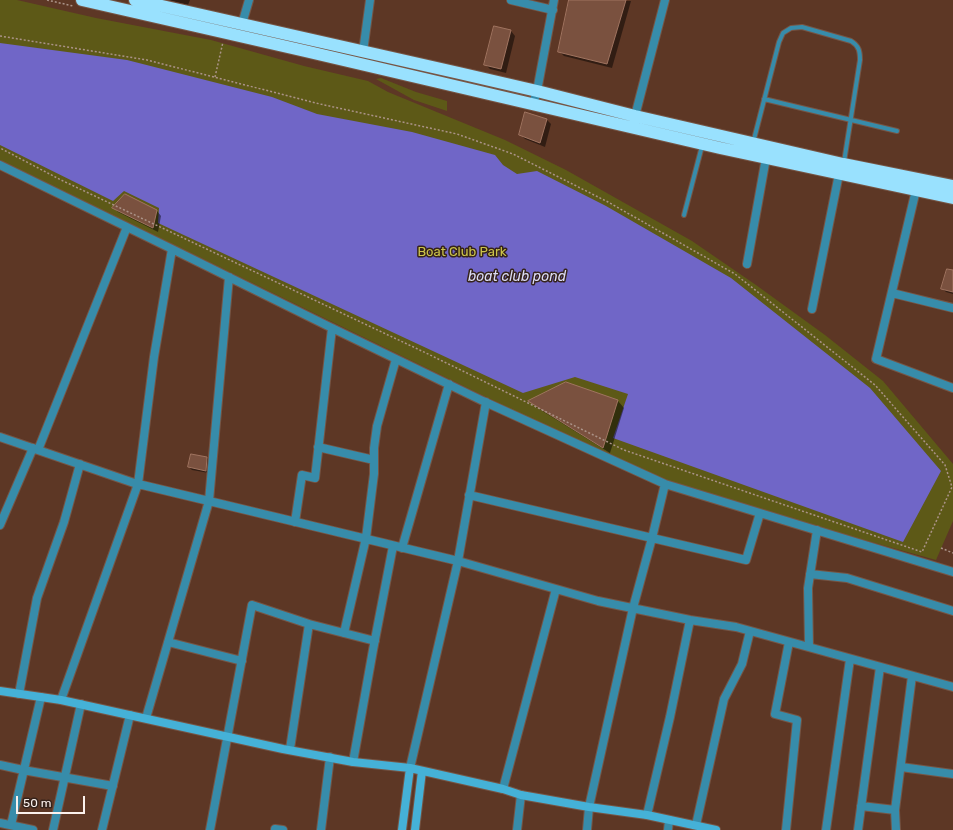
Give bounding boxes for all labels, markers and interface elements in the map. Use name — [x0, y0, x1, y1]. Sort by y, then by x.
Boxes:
park label: Boat Club Park — [417, 244, 507, 260]
water label: boat club pond — [468, 269, 566, 285]
scale bar — [18, 788, 87, 814]
text: 50 m — [23, 796, 51, 810]

